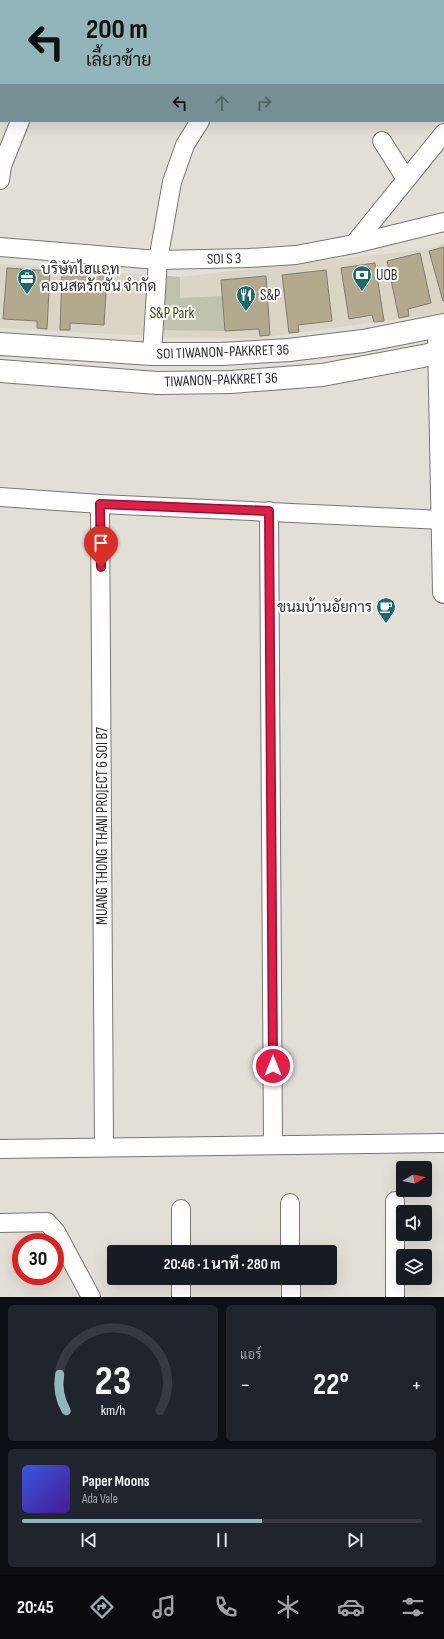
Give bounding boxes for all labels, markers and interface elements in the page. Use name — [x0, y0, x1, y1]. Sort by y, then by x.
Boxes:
text: 200 m — [86, 13, 148, 46]
icon: left — [20, 16, 72, 68]
text: เลี้ยวซ้าย — [86, 50, 152, 71]
icon: left — [169, 92, 191, 114]
icon: ahead — [211, 92, 233, 114]
icon: right — [253, 92, 275, 114]
street label: SOI S 3 — [207, 249, 241, 269]
place label: บริษัทไฮแอท คอนสตรักชั่น จำกัด — [41, 259, 156, 296]
bank icon: UOB — [351, 264, 373, 292]
place label: UOB — [376, 266, 398, 285]
office icon: บริษัทไฮแอท คอนสตรักชั่น จำกัด — [16, 267, 38, 295]
restaurant icon: S&P — [235, 284, 257, 312]
place label: S&P — [260, 286, 280, 305]
park label: S&P Park — [150, 304, 195, 323]
street label: SOI TIWANON-PAKKRET 36 — [156, 340, 290, 364]
street label: TIWANON-PAKKRET 36 — [164, 369, 278, 391]
pin — [84, 526, 118, 567]
icon: arrive — [90, 532, 112, 554]
cafe icon: ขนมบ้านอัยการ — [375, 596, 397, 624]
place label: ขนมบ้านอัยการ — [277, 597, 372, 617]
street label: MUANG THONG THANI PROJECT 6 SOI B7 — [93, 727, 112, 925]
position arrow — [252, 1045, 294, 1087]
north arrow — [396, 1161, 432, 1197]
map controls — [396, 1161, 432, 1285]
button: sound — [396, 1205, 432, 1241]
speed limit sign: 30 — [12, 1233, 64, 1285]
button: layers — [396, 1249, 432, 1285]
text: 20:46 · 1 นาที · 280 m — [164, 1255, 280, 1274]
text: แอร์ — [240, 1347, 261, 1363]
text: 23 — [95, 1357, 131, 1406]
text: 22° — [313, 1367, 349, 1403]
text: − — [240, 1372, 251, 1399]
text: + — [411, 1372, 422, 1399]
text: km/h — [101, 1402, 125, 1419]
text: Paper Moons — [82, 1472, 150, 1491]
text: Ada Vale — [82, 1491, 118, 1507]
icon: previous — [78, 1529, 100, 1551]
icon: pause — [211, 1529, 233, 1551]
icon: next — [344, 1529, 366, 1551]
icon: directions — [88, 1593, 116, 1621]
icon: music — [150, 1593, 178, 1621]
icon: phone — [212, 1593, 240, 1621]
icon: climate — [274, 1593, 302, 1621]
icon: car — [337, 1593, 365, 1621]
icon: filters — [399, 1593, 427, 1621]
text: 20:45 — [17, 1597, 54, 1618]

